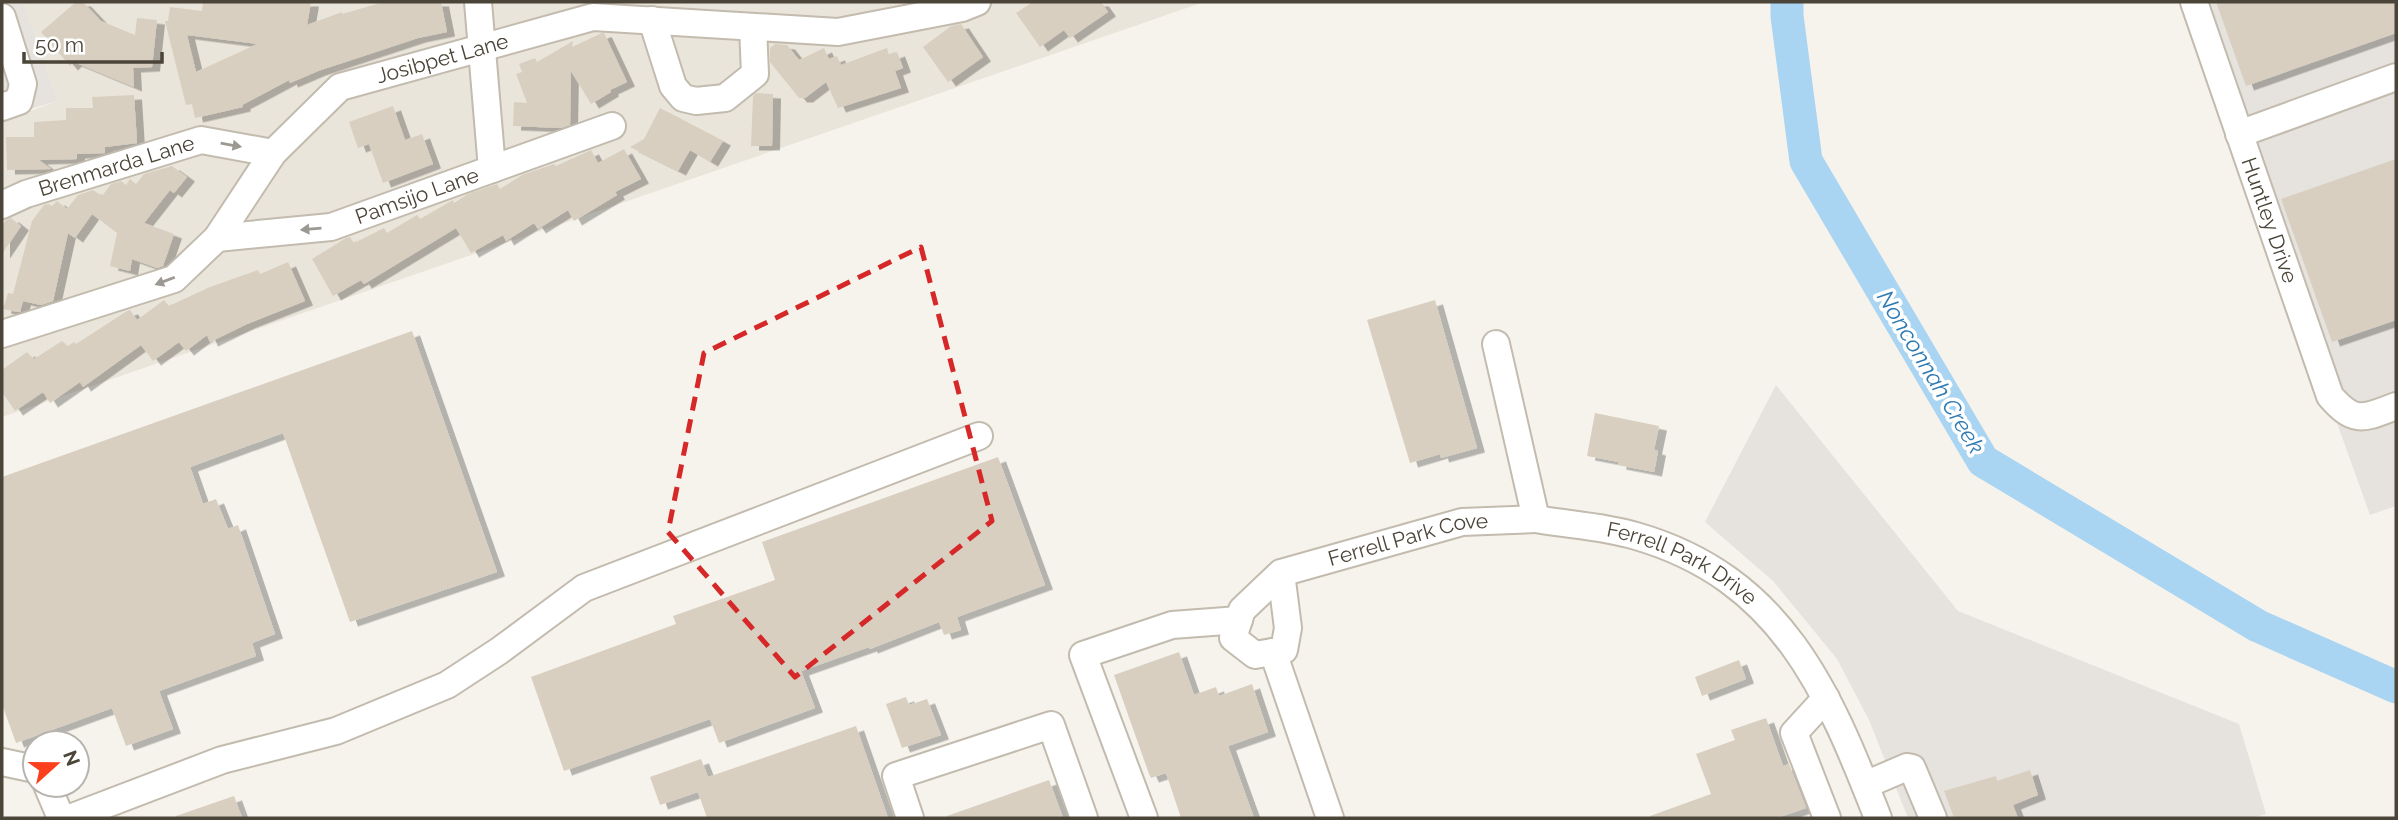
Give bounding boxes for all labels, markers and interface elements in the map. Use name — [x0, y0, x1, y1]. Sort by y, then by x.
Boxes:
scale bar — [24, 21, 163, 65]
street label: Josibpet Lane — [373, 28, 511, 88]
text: 50 m — [35, 32, 84, 57]
street label: Brenmarda Lane — [35, 130, 197, 201]
one-way arrow — [220, 140, 242, 151]
street label: Huntley Drive — [2237, 154, 2303, 286]
street label: Pamsijo Lane — [352, 162, 482, 229]
one-way arrow — [300, 224, 322, 235]
one-way arrow — [155, 276, 176, 287]
water label: Nonconnah Creek — [1872, 285, 1991, 458]
street label: Ferrell Park Cove — [1325, 508, 1489, 571]
street label: Ferrell Park Drive — [1605, 516, 1762, 610]
north arrow — [21, 729, 91, 799]
text: N — [59, 747, 85, 769]

